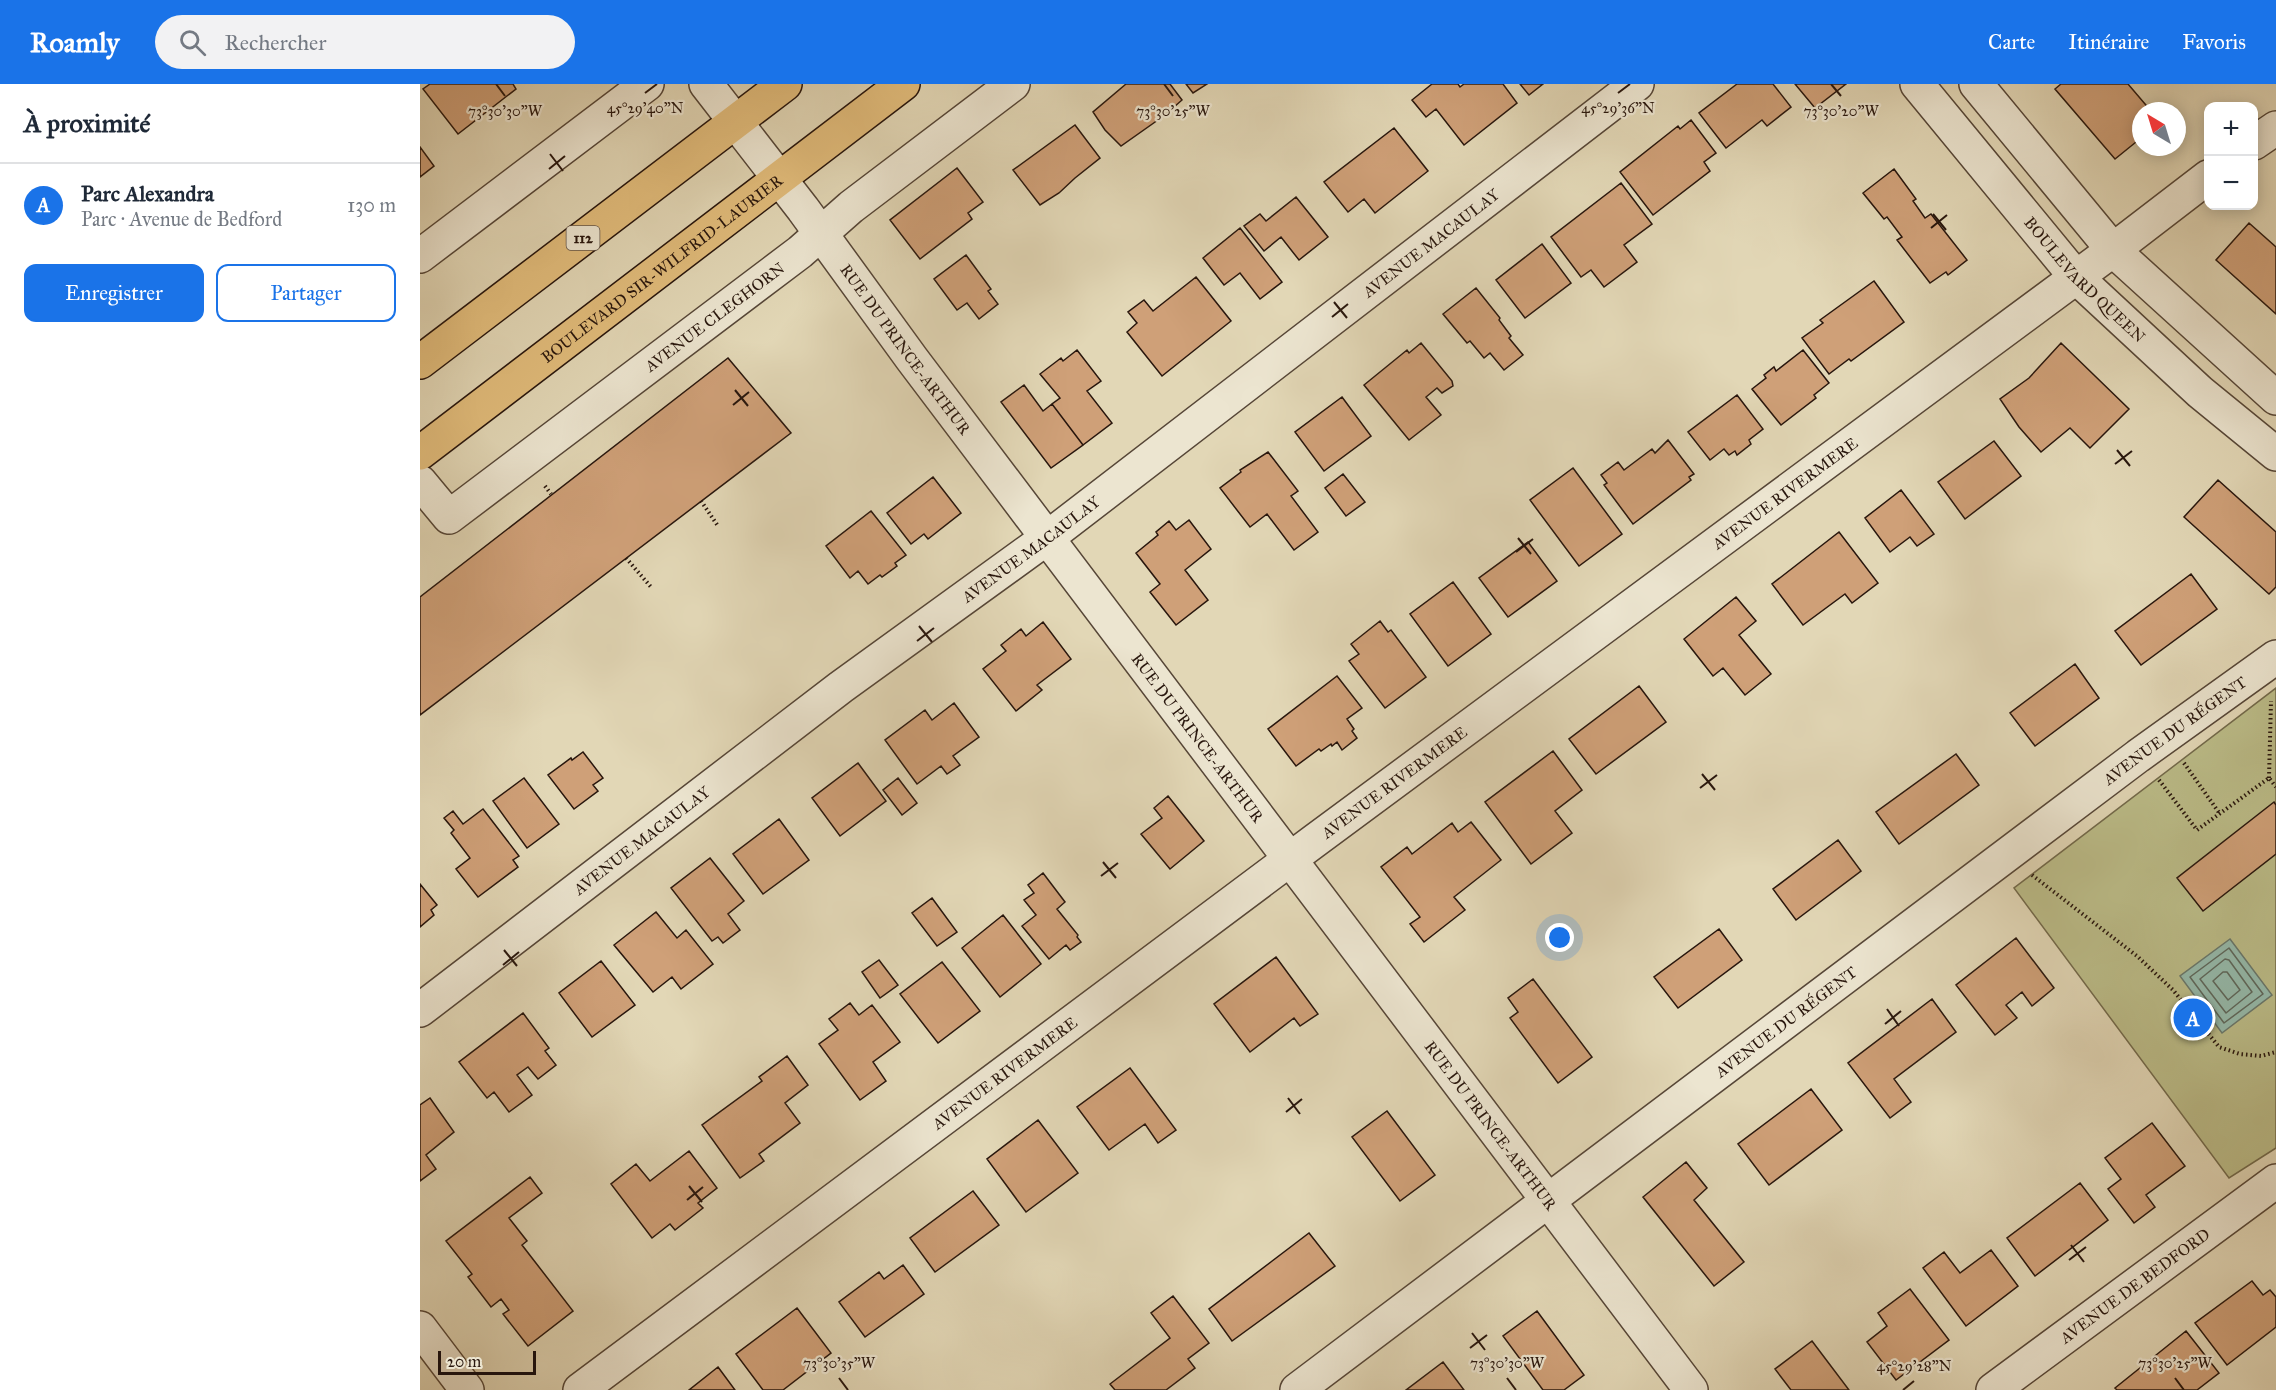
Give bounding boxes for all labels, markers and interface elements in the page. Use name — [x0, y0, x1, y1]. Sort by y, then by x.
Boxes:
search box — [155, 15, 575, 69]
text: Roamly — [30, 25, 119, 60]
icon: search — [176, 26, 209, 59]
text: Rechercher — [224, 29, 327, 56]
text: Carte — [1988, 29, 2035, 55]
text: Itinéraire — [2068, 29, 2149, 55]
text: Favoris — [2182, 29, 2246, 55]
text: 45°29'40"N — [607, 99, 684, 117]
text: 45°29'36"N — [1581, 99, 1655, 117]
text: 73°30'30"W — [468, 102, 543, 120]
text: 73°30'25"W — [1136, 102, 1210, 120]
text: 73°30'20"W — [1803, 102, 1879, 120]
north arrow — [2132, 102, 2186, 156]
map controls — [2204, 102, 2258, 210]
button: + — [2204, 102, 2258, 156]
text: À proximité — [24, 107, 150, 139]
button: − — [2204, 156, 2258, 210]
street label: BOULEVARD SIR-WILFRID-LAURIER — [537, 170, 786, 366]
text: Parc Alexandra — [81, 180, 214, 207]
street label: AVENUE MACAULAY — [1358, 184, 1503, 302]
text: A — [37, 193, 50, 217]
text: 130 m — [347, 193, 396, 217]
text: Parc · Avenue de Bedford — [81, 207, 282, 231]
street label: BOULEVARD QUEEN — [2021, 213, 2150, 346]
road number: 112 — [566, 226, 600, 250]
street label: AVENUE CLEGHORN — [640, 258, 788, 376]
street label: RUE DU PRINCE-ARTHUR — [837, 260, 975, 439]
button: Enregistrer — [24, 264, 204, 322]
button: Partager — [216, 264, 396, 322]
street label: AVENUE RIVERMERE — [1708, 433, 1861, 554]
street label: AVENUE MACAULAY — [957, 491, 1104, 607]
street label: RUE DU PRINCE-ARTHUR — [1128, 649, 1268, 826]
street label: AVENUE DU RÉGENT — [2098, 672, 2250, 789]
street label: AVENUE RIVERMERE — [1317, 722, 1470, 843]
street label: AVENUE MACAULAY — [569, 781, 714, 899]
your location — [1545, 923, 1574, 952]
street label: AVENUE DU RÉGENT — [1710, 962, 1860, 1082]
pin: A — [2174, 996, 2212, 1040]
street label: AVENUE RIVERMERE — [928, 1012, 1081, 1134]
street label: RUE DU PRINCE-ARTHUR — [1421, 1037, 1561, 1214]
street label: AVENUE DE BEDFORD — [2055, 1224, 2213, 1348]
scale bar — [438, 1348, 536, 1376]
text: 20 m — [447, 1352, 481, 1371]
text: 73°30'35"W — [803, 1354, 876, 1372]
text: 73°30'30"W — [1470, 1354, 1545, 1372]
text: 73°30'25"W — [2138, 1354, 2212, 1372]
text: 45°29'28"N — [1876, 1357, 1952, 1375]

